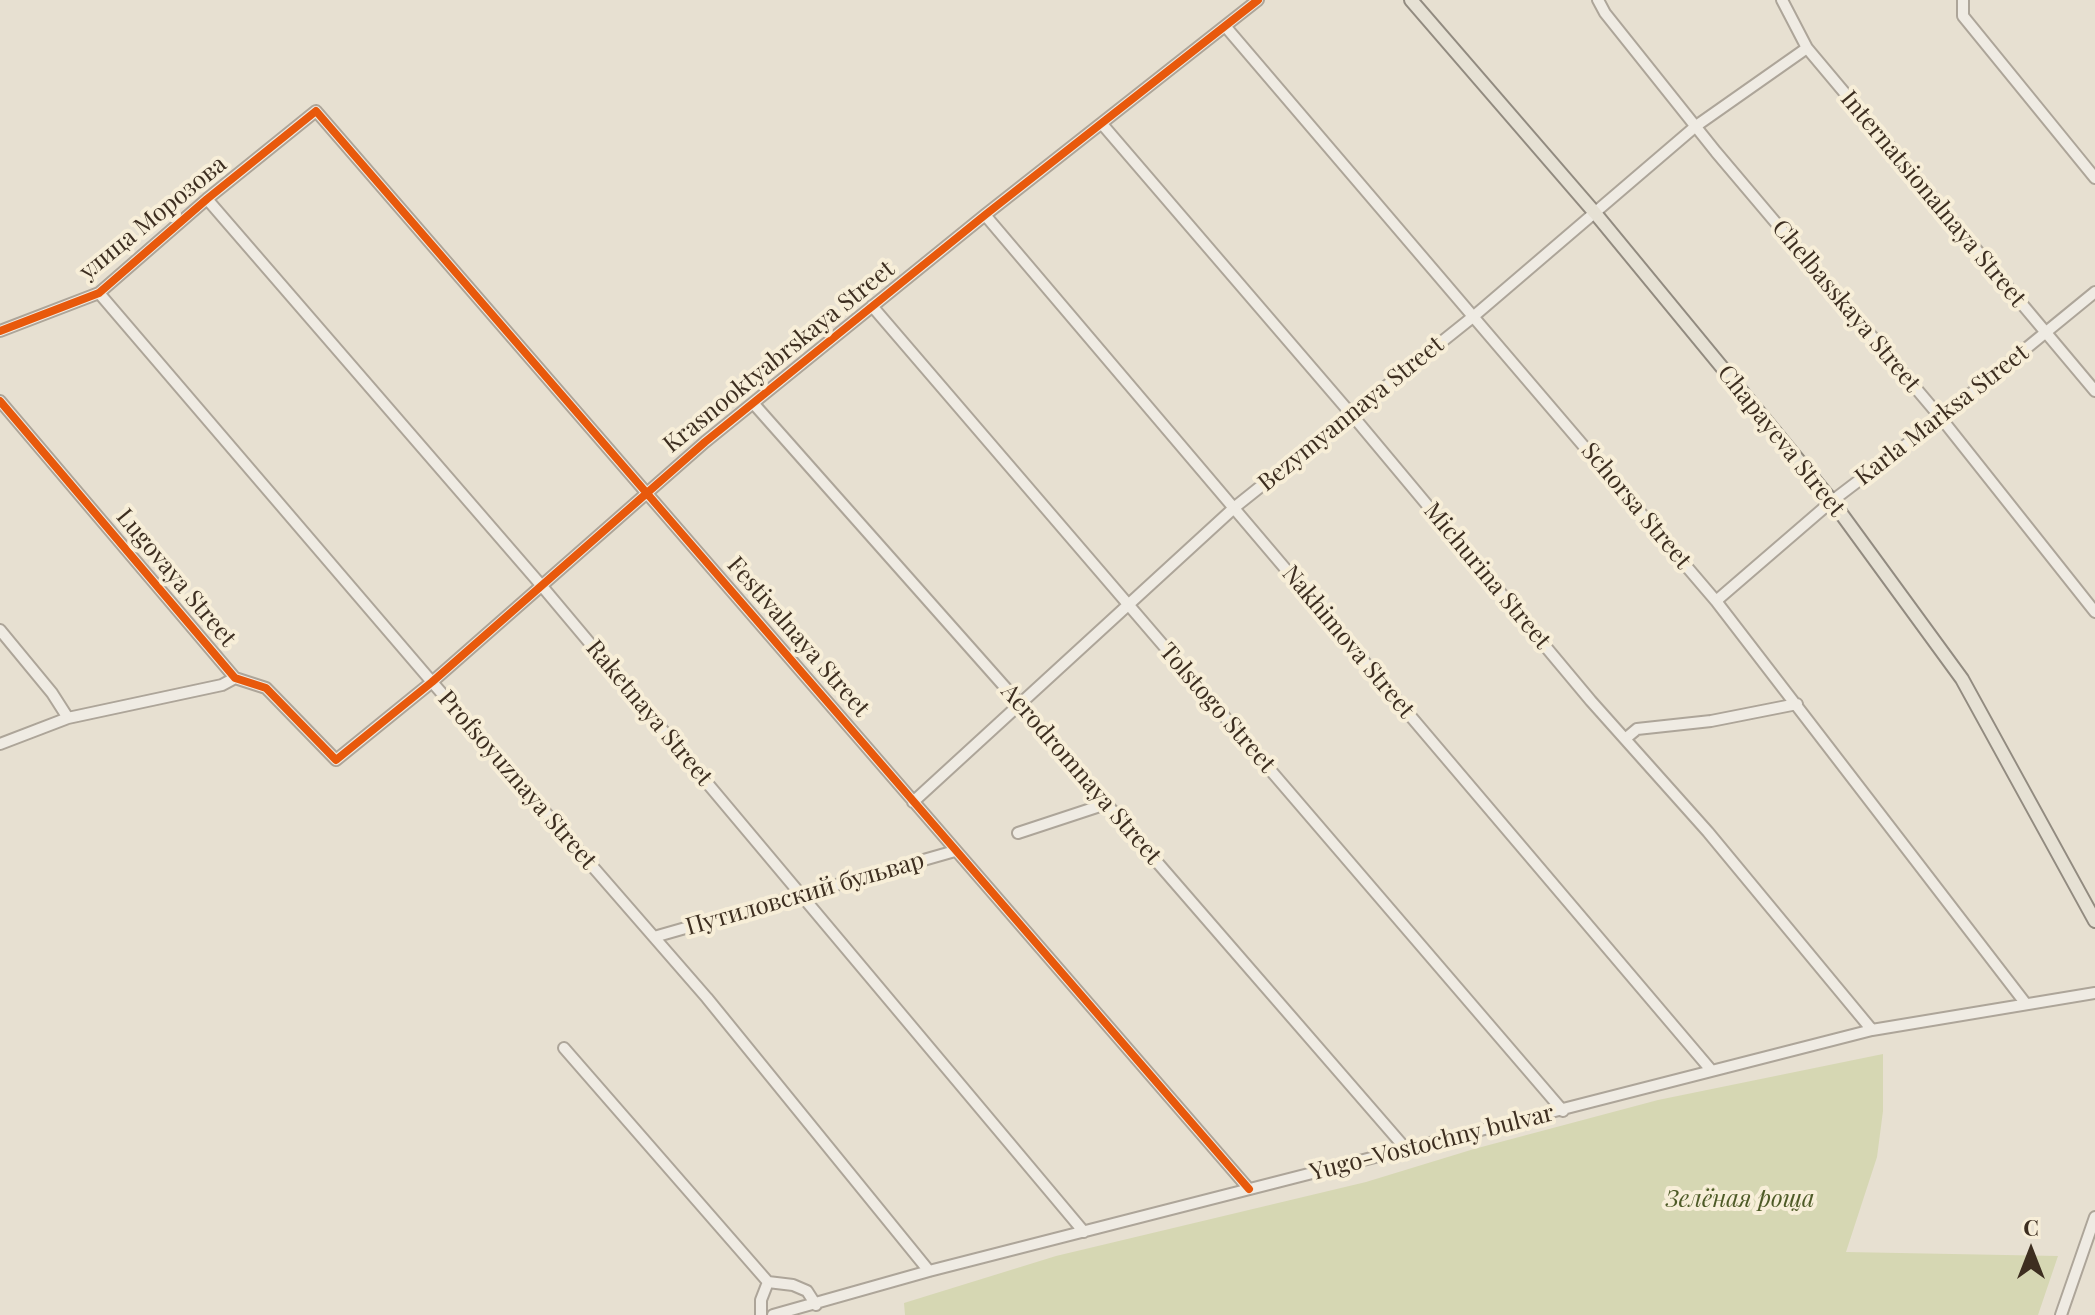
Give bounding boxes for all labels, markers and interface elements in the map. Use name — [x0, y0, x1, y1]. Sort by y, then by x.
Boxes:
street label: Internatsionalnaya Street — [1834, 85, 2032, 313]
street label: улица Морозова — [74, 150, 232, 286]
street label: Chelbasskaya Street — [1766, 214, 1926, 398]
street label: Krasnooktyabrskaya Street — [658, 255, 900, 459]
street label: Bezymyannaya Street — [1252, 330, 1450, 498]
street label: Karla Marksa Street — [1850, 338, 2034, 492]
street label: Chapayeva Street — [1711, 360, 1851, 522]
street label: Schorsa Street — [1575, 437, 1697, 575]
street label: Michurina Street — [1417, 497, 1557, 655]
street label: Lugovaya Street — [110, 503, 242, 653]
street label: Festivalnaya Street — [721, 551, 875, 723]
street label: Nakhimova Street — [1276, 560, 1420, 724]
street label: Raketnaya Street — [580, 634, 718, 792]
street label: Tolstogo Street — [1153, 637, 1281, 779]
street label: Aerodromnaya Street — [995, 678, 1167, 870]
street label: Profsoyuznaya Street — [432, 685, 602, 875]
street label: Путиловский бульвар — [682, 846, 928, 942]
street label: Yugo-Vostochny bulvar — [1307, 1099, 1557, 1187]
park label: Зелёная роща — [1665, 1186, 1815, 1214]
north arrow — [1991, 1211, 2071, 1291]
text: С — [2023, 1212, 2039, 1242]

